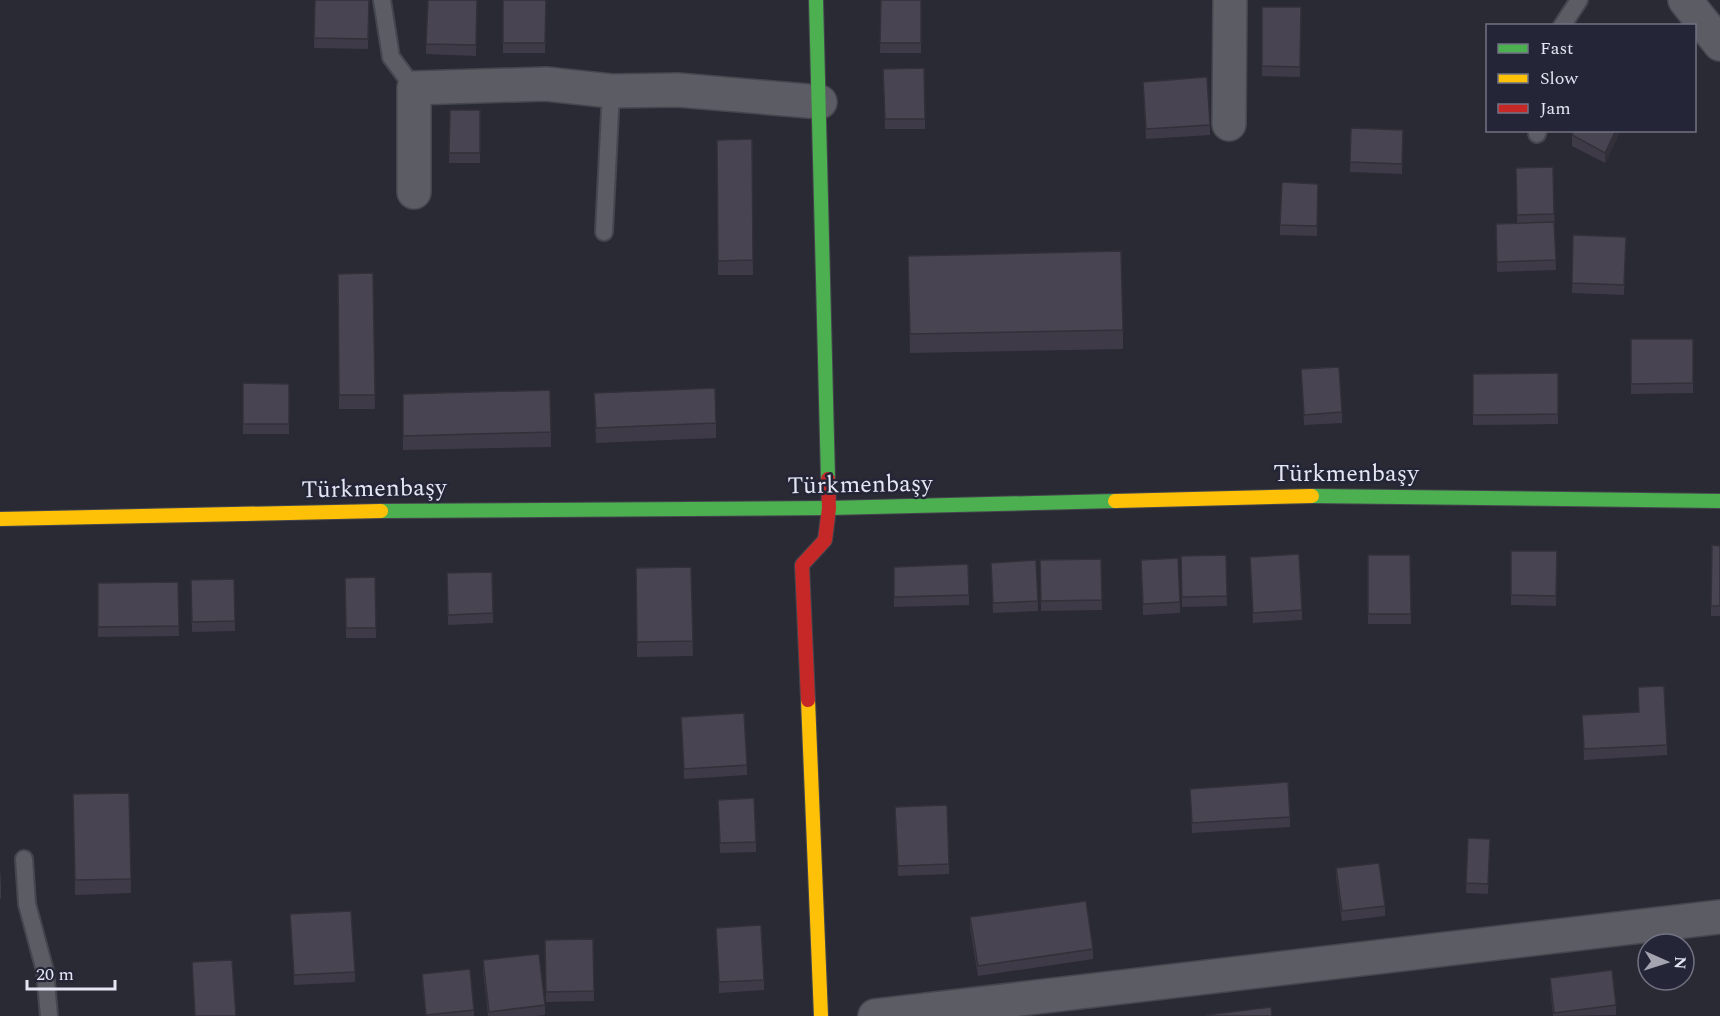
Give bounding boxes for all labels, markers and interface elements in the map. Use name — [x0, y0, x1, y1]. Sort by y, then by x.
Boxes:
legend — [1486, 24, 1696, 132]
text: Fast — [1540, 35, 1573, 62]
text: Slow — [1540, 65, 1579, 92]
text: Jam — [1540, 95, 1571, 122]
street label: Türkmenbaşy — [1273, 456, 1420, 492]
street label: Türkmenbaşy — [787, 466, 935, 504]
street label: Türkmenbaşy — [301, 470, 449, 508]
north arrow — [1636, 932, 1696, 992]
scale bar — [27, 953, 116, 991]
text: N — [1668, 956, 1692, 970]
text: 20 m — [36, 961, 74, 988]

